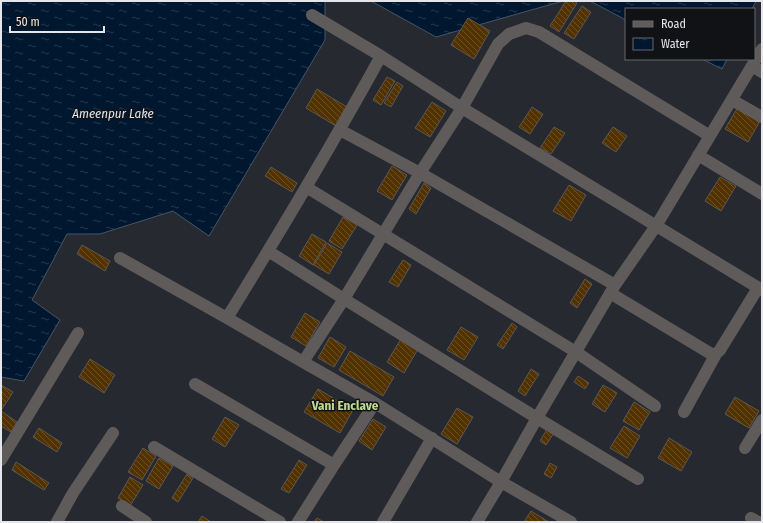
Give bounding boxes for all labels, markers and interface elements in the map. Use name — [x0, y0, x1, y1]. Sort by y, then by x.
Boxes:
scale bar — [10, 8, 104, 34]
legend — [625, 8, 755, 60]
text: 50 m — [16, 15, 40, 29]
text: Road — [661, 17, 686, 31]
text: Water — [661, 37, 690, 51]
water label: Ameenpur Lake — [71, 106, 154, 121]
district label: Vani Enclave — [311, 398, 379, 413]

